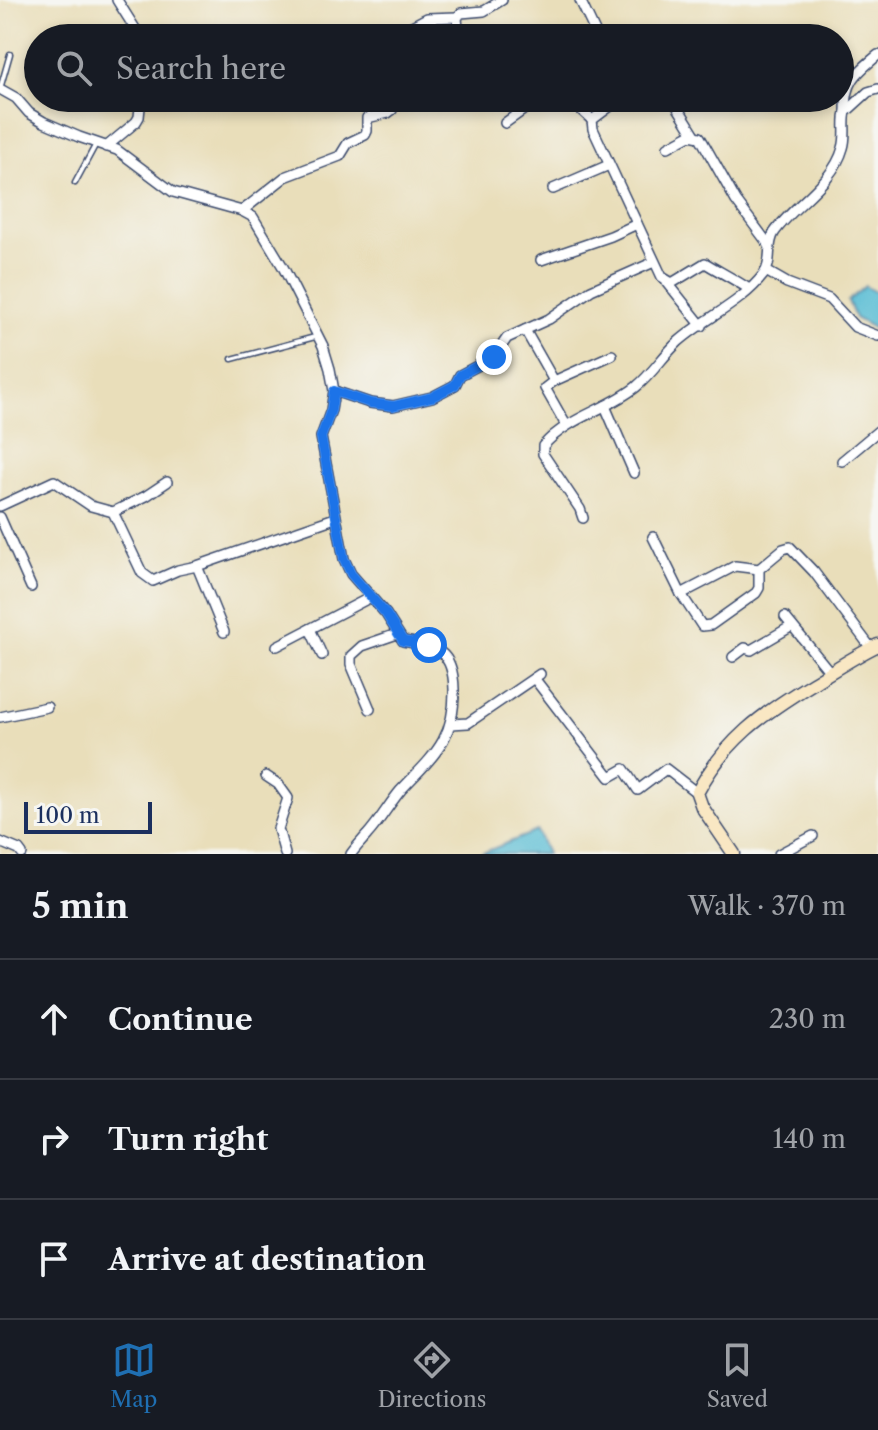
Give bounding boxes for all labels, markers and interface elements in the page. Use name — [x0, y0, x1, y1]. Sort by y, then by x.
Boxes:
search box — [24, 24, 854, 112]
icon: search — [52, 46, 96, 90]
text: Search here — [116, 50, 286, 87]
route end — [476, 339, 512, 375]
route start — [411, 627, 447, 663]
scale bar — [24, 798, 152, 834]
text: 100 m — [36, 802, 99, 829]
text: 5 min — [32, 885, 129, 927]
text: Walk · 370 m — [688, 890, 846, 922]
icon: ahead — [32, 997, 76, 1041]
text: Continue — [108, 1001, 253, 1038]
text: 230 m — [769, 1003, 846, 1035]
icon: right — [32, 1117, 76, 1161]
text: Turn right — [108, 1121, 268, 1158]
text: 140 m — [772, 1123, 846, 1155]
icon: arrive — [32, 1237, 76, 1281]
text: Arrive at destination — [108, 1241, 426, 1278]
tab: Map — [110, 1338, 157, 1413]
tab: Directions — [378, 1338, 486, 1413]
tab: Saved — [707, 1338, 768, 1413]

